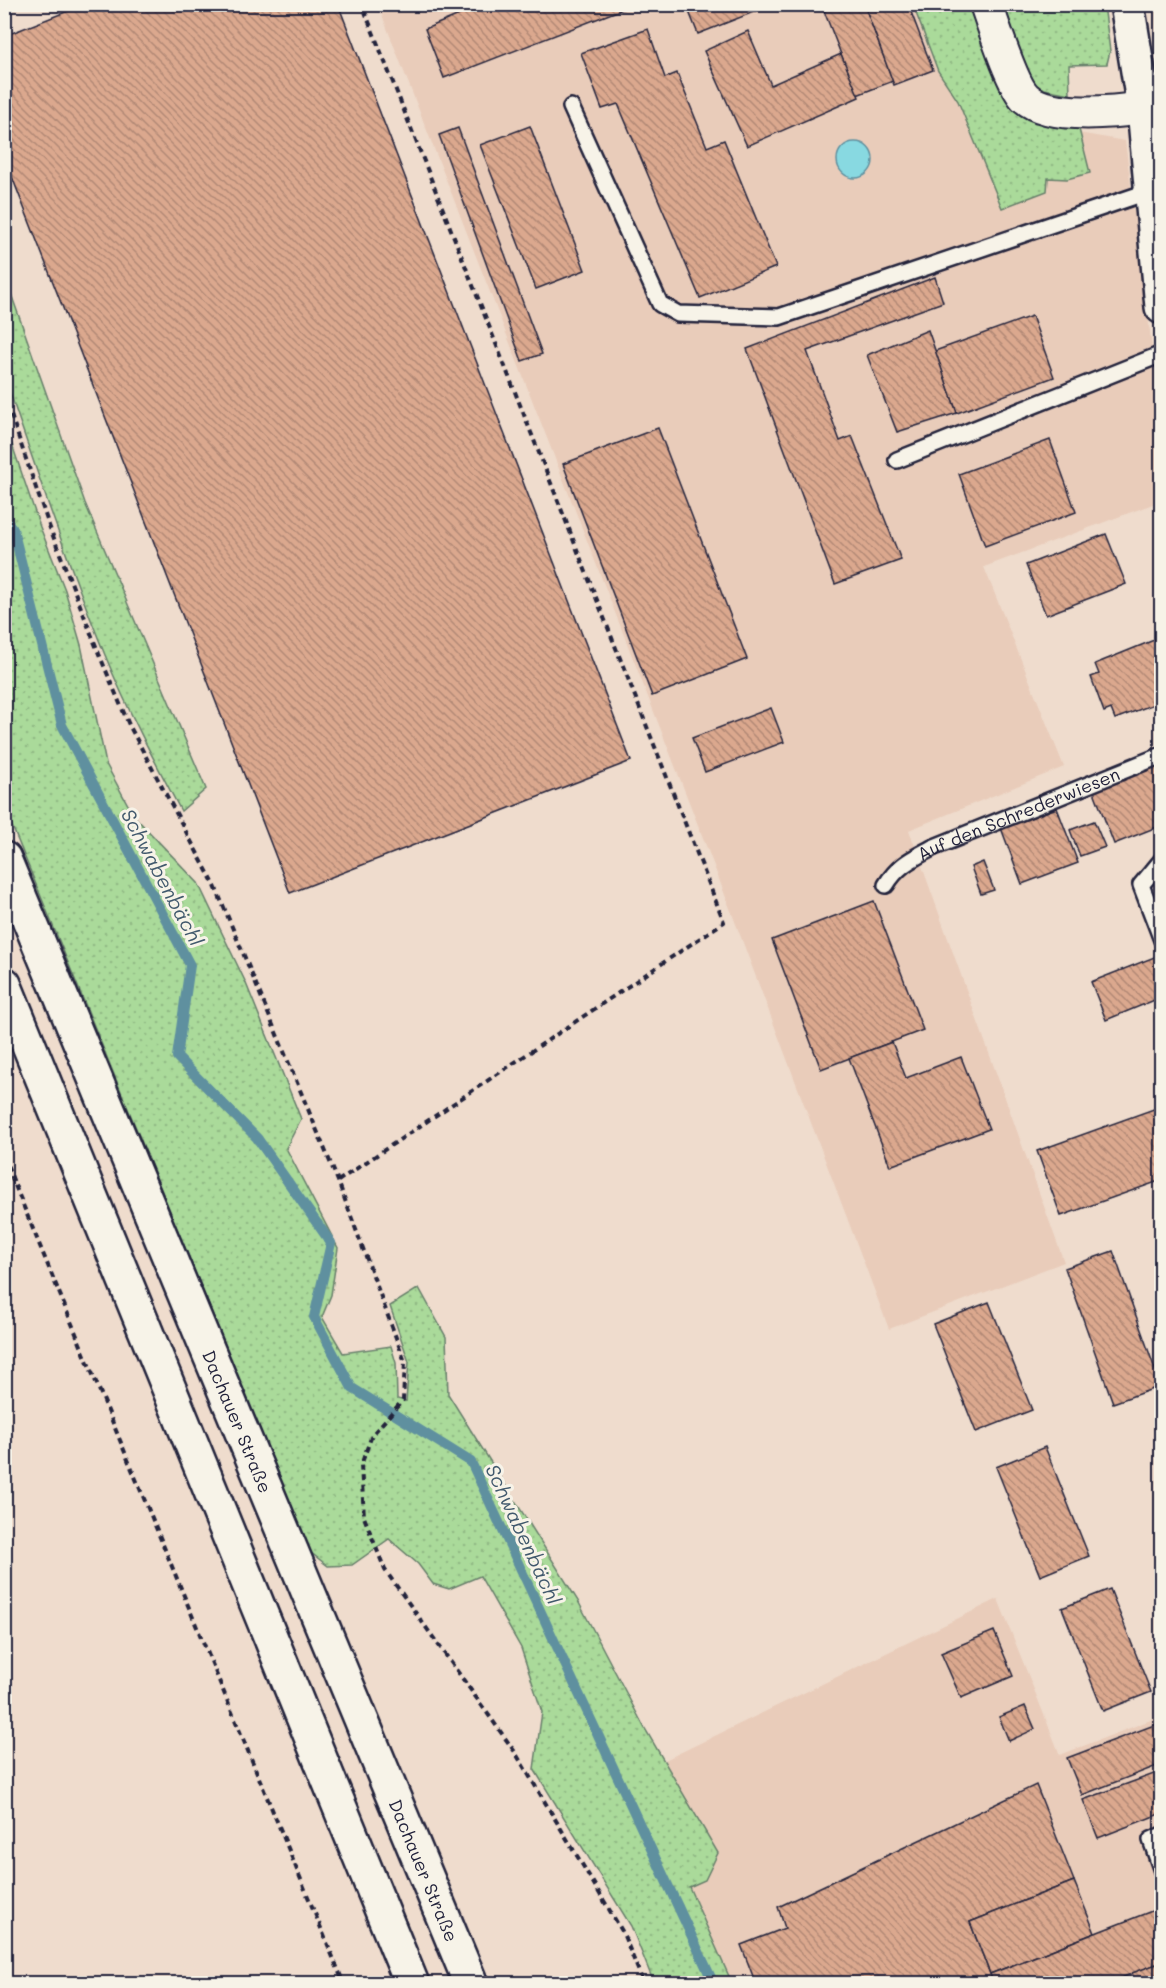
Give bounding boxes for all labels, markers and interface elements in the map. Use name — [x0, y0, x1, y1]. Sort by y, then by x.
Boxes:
street label: Auf den Schrederwiesen — [913, 761, 1123, 866]
water label: Schwabenbächl — [116, 804, 210, 950]
street label: Dachauer Straße — [197, 1347, 278, 1496]
water label: Schwabenbächl — [480, 1460, 568, 1608]
street label: Dachauer Straße — [384, 1795, 464, 1945]

